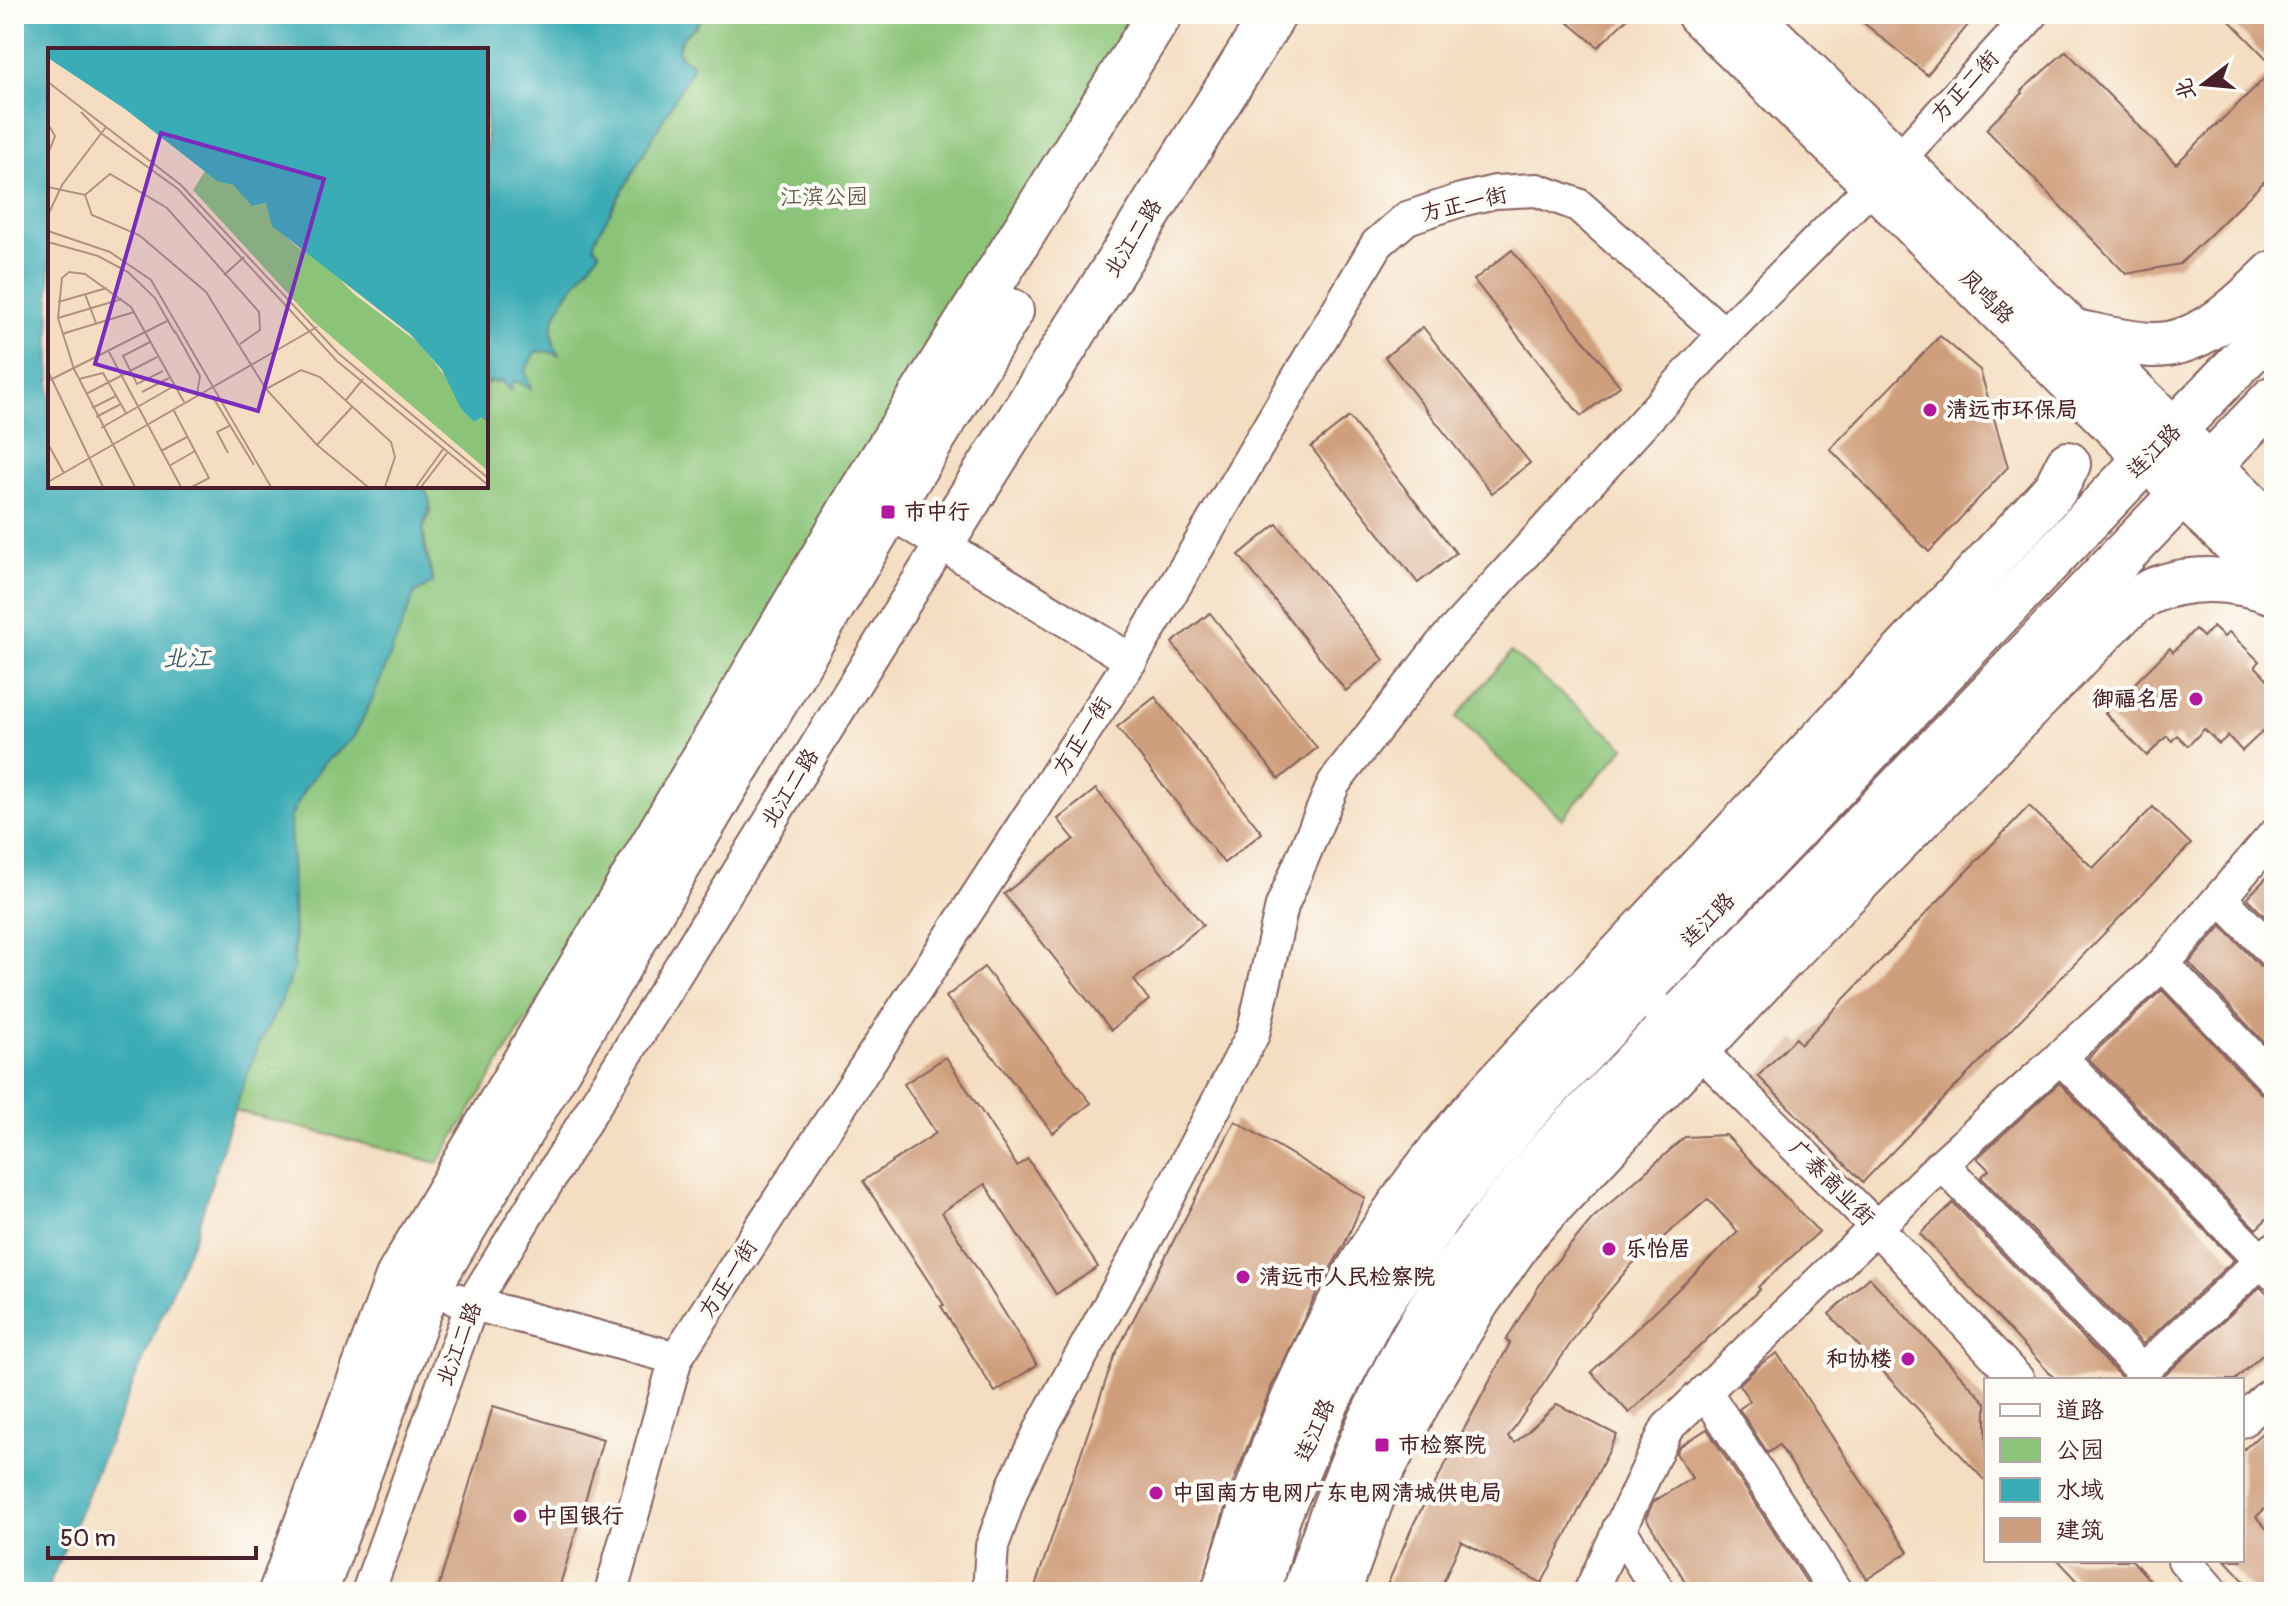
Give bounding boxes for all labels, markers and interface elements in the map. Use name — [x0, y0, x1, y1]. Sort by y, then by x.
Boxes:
street label: 方正二街 — [1925, 44, 2005, 128]
north arrow — [2164, 44, 2244, 124]
inset map — [48, 48, 488, 488]
text: 北 — [2169, 75, 2202, 104]
street label: 方正一街 — [1418, 180, 1510, 228]
park label: 江滨公园 — [780, 183, 868, 211]
street label: 北江二路 — [1098, 193, 1168, 283]
street label: 凤鸣路 — [1954, 264, 2020, 330]
place label: 清远市环保局 — [1946, 396, 2078, 424]
marker: 清远市环保局 — [1921, 401, 1939, 419]
street label: 连江路 — [2121, 418, 2187, 484]
place label: 市中行 — [904, 498, 970, 526]
marker: 市中行 — [879, 503, 897, 521]
water label: 北江 — [163, 644, 212, 673]
place label: 御福名居 — [2092, 685, 2180, 713]
marker: 御福名居 — [2187, 690, 2205, 708]
street label: 方正一街 — [1046, 691, 1118, 781]
street label: 北江二路 — [755, 743, 825, 833]
street label: 连江路 — [1675, 887, 1741, 953]
street label: 广泰商业街 — [1783, 1134, 1881, 1232]
street label: 方正一街 — [692, 1234, 764, 1324]
place label: 乐怡居 — [1625, 1235, 1691, 1263]
marker: 乐怡居 — [1600, 1240, 1618, 1258]
place label: 清远市人民检察院 — [1259, 1263, 1435, 1291]
marker: 清远市人民检察院 — [1234, 1268, 1252, 1286]
street label: 北江二路 — [430, 1298, 488, 1390]
place label: 和协楼 — [1826, 1345, 1892, 1373]
marker: 和协楼 — [1899, 1350, 1917, 1368]
legend — [1984, 1378, 2244, 1562]
street label: 连江路 — [1289, 1394, 1341, 1466]
text: 道路 — [2056, 1396, 2104, 1425]
place label: 市检察院 — [1398, 1431, 1486, 1459]
marker: 市检察院 — [1373, 1436, 1391, 1454]
text: 公园 — [2056, 1436, 2104, 1465]
text: 水域 — [2056, 1476, 2104, 1505]
place label: 中国南方电网广东电网清城供电局 — [1172, 1479, 1502, 1507]
marker: 中国南方电网广东电网清城供电局 — [1147, 1484, 1165, 1502]
place label: 中国银行 — [536, 1502, 624, 1530]
marker: 中国银行 — [511, 1507, 529, 1525]
scale bar — [48, 1510, 256, 1560]
text: 建筑 — [2056, 1516, 2104, 1545]
text: 50 m — [60, 1524, 116, 1553]

